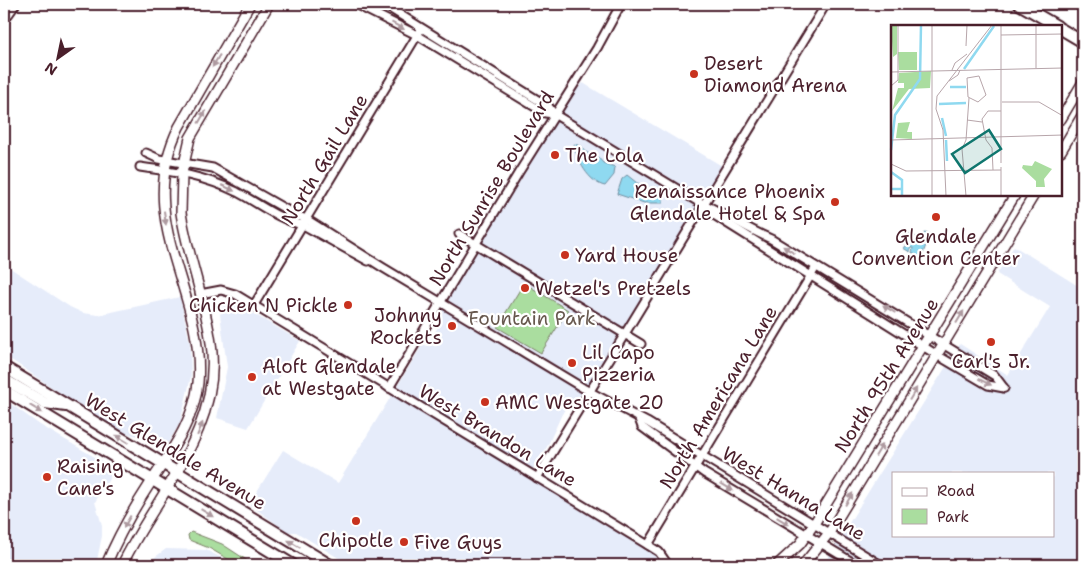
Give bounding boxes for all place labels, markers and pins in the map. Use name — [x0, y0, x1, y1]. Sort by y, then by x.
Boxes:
place label: Desert Diamond Arena — [704, 51, 847, 98]
marker: Desert Diamond Arena — [688, 68, 700, 80]
place label: The Lola — [565, 143, 644, 168]
marker: The Lola — [549, 149, 561, 161]
place label: Renaissance Phoenix Glendale Hotel & Spa — [630, 179, 825, 226]
marker: Renaissance Phoenix Glendale Hotel & Spa — [829, 196, 841, 208]
marker: Glendale Convention Center — [930, 211, 942, 223]
place label: Glendale Convention Center — [852, 224, 1020, 271]
place label: Yard House — [575, 243, 678, 268]
marker: Yard House — [559, 249, 571, 261]
place label: Wetzel's Pretzels — [535, 276, 691, 301]
marker: Wetzel's Pretzels — [519, 282, 531, 294]
place label: Chicken N Pickle — [189, 293, 338, 318]
marker: Chicken N Pickle — [342, 299, 354, 311]
place label: Johnny Rockets — [370, 303, 442, 350]
marker: Johnny Rockets — [446, 320, 458, 332]
marker: Carl's Jr. — [985, 336, 997, 348]
place label: Lil Capo Pizzeria — [582, 340, 655, 387]
place label: Carl's Jr. — [952, 349, 1030, 374]
place label: Aloft Glendale at Westgate — [262, 354, 396, 401]
marker: Lil Capo Pizzeria — [566, 357, 578, 369]
marker: Aloft Glendale at Westgate — [246, 371, 258, 383]
place label: AMC Westgate 20 — [495, 390, 664, 415]
marker: AMC Westgate 20 — [479, 396, 491, 408]
place label: Raising Cane's — [57, 454, 124, 501]
marker: Raising Cane's — [41, 471, 53, 483]
marker: Chipotle — [350, 515, 362, 527]
place label: Chipotle — [319, 528, 393, 553]
place label: Five Guys — [414, 530, 502, 555]
marker: Five Guys — [398, 536, 410, 548]

